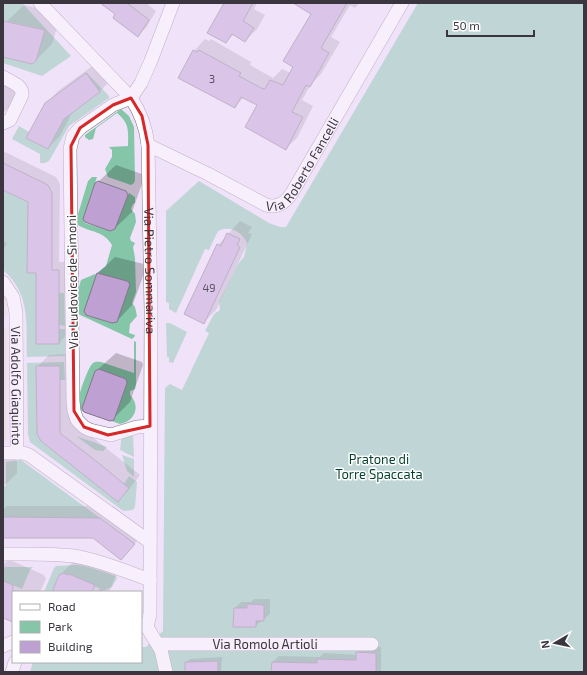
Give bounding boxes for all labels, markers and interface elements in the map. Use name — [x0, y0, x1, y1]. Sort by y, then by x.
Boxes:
scale bar — [447, 12, 534, 38]
text: 50 m — [453, 18, 480, 32]
house number: 3 — [209, 72, 215, 85]
street label: Via Roberto Fancelli — [265, 114, 342, 214]
street label: Via Pietro Sommariva — [141, 208, 159, 334]
street label: Via Ludovico de Simoni — [63, 215, 81, 349]
house number: 49 — [202, 281, 216, 294]
street label: Via Adolfo Giaquinto — [8, 326, 25, 445]
park label: Pratone di Torre Spaccata — [335, 451, 423, 482]
legend — [12, 591, 142, 663]
text: Road — [48, 599, 76, 613]
text: Park — [48, 619, 73, 633]
north arrow — [535, 623, 575, 663]
street label: Via Romolo Artioli — [212, 636, 318, 652]
text: Building — [48, 639, 93, 653]
text: N — [538, 640, 552, 650]

